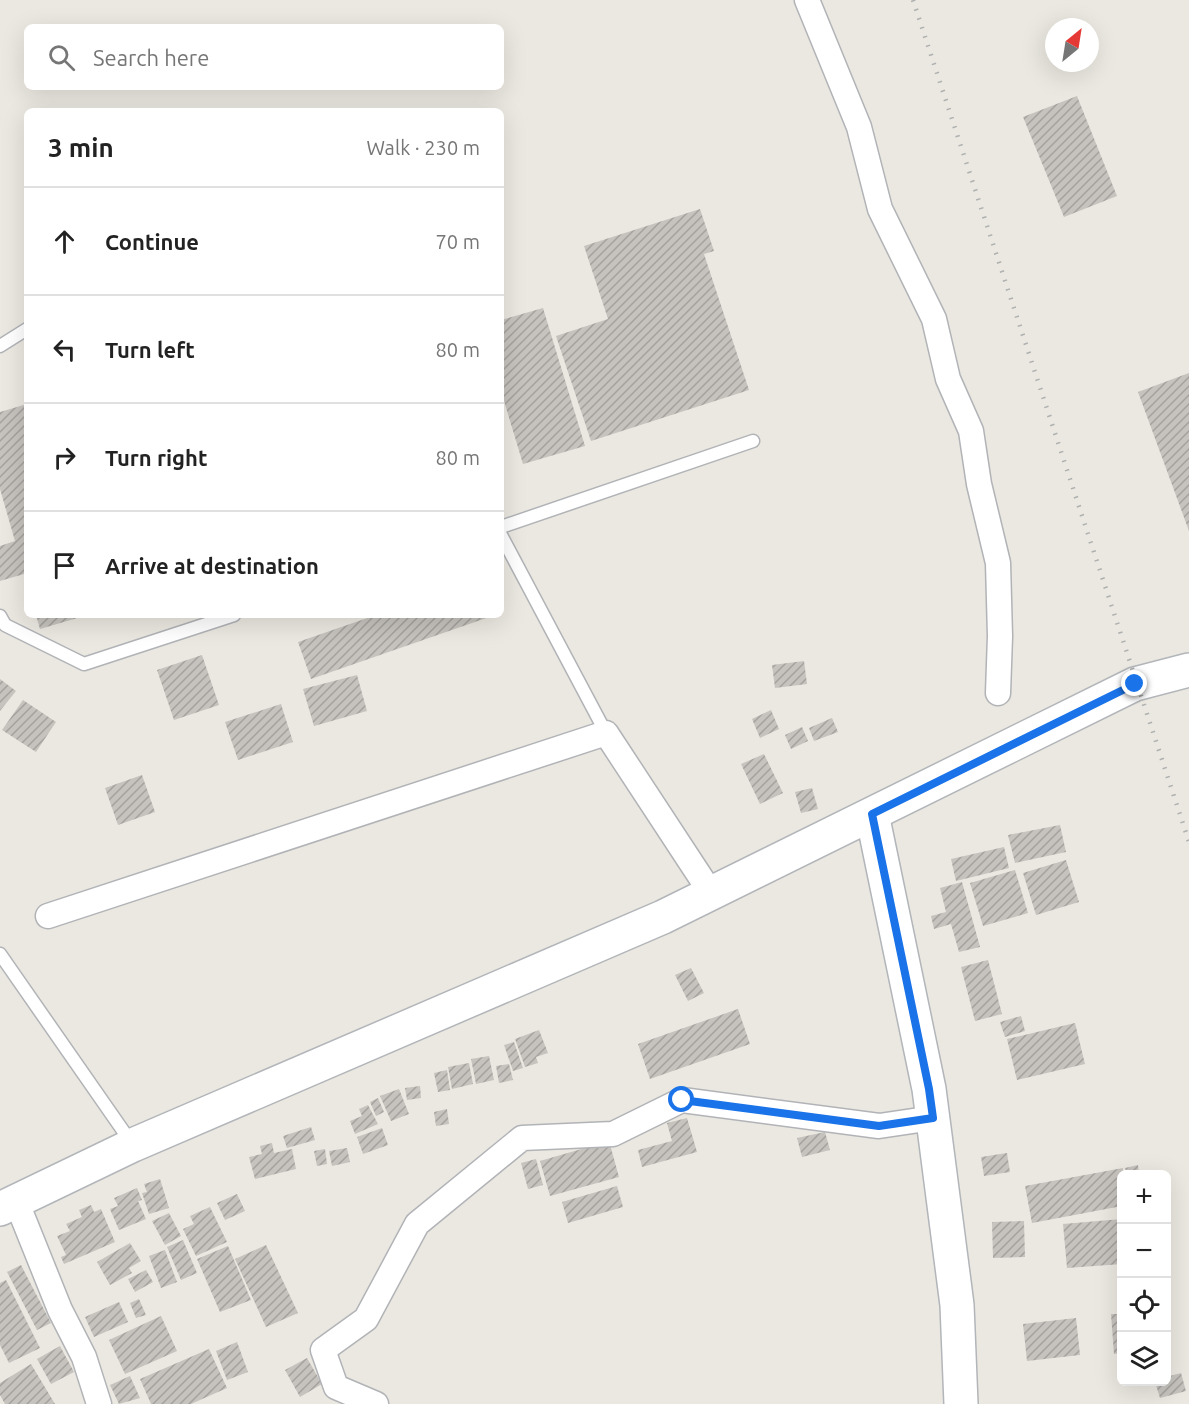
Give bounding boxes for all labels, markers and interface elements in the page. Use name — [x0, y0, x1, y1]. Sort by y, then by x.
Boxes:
north arrow — [1045, 18, 1099, 72]
search box — [24, 24, 504, 90]
icon: search — [45, 41, 78, 74]
text: Search here — [93, 45, 209, 70]
text: 3 min — [48, 133, 114, 162]
text: Walk · 230 m — [367, 136, 480, 159]
icon: ahead — [48, 225, 81, 258]
text: Continue — [105, 229, 199, 254]
text: 70 m — [436, 230, 480, 253]
icon: left — [48, 333, 81, 366]
text: Turn left — [105, 337, 195, 362]
text: 80 m — [436, 338, 480, 361]
icon: right — [48, 441, 81, 474]
text: Turn right — [105, 445, 207, 470]
text: 80 m — [436, 446, 480, 469]
icon: arrive — [48, 549, 81, 582]
text: Arrive at destination — [105, 553, 319, 578]
route end — [1121, 670, 1147, 696]
route start — [668, 1086, 694, 1112]
map controls — [1117, 1170, 1171, 1386]
button: + — [1117, 1170, 1171, 1224]
button: − — [1117, 1224, 1171, 1278]
button: locate — [1117, 1278, 1171, 1332]
button: layers — [1117, 1332, 1171, 1386]

